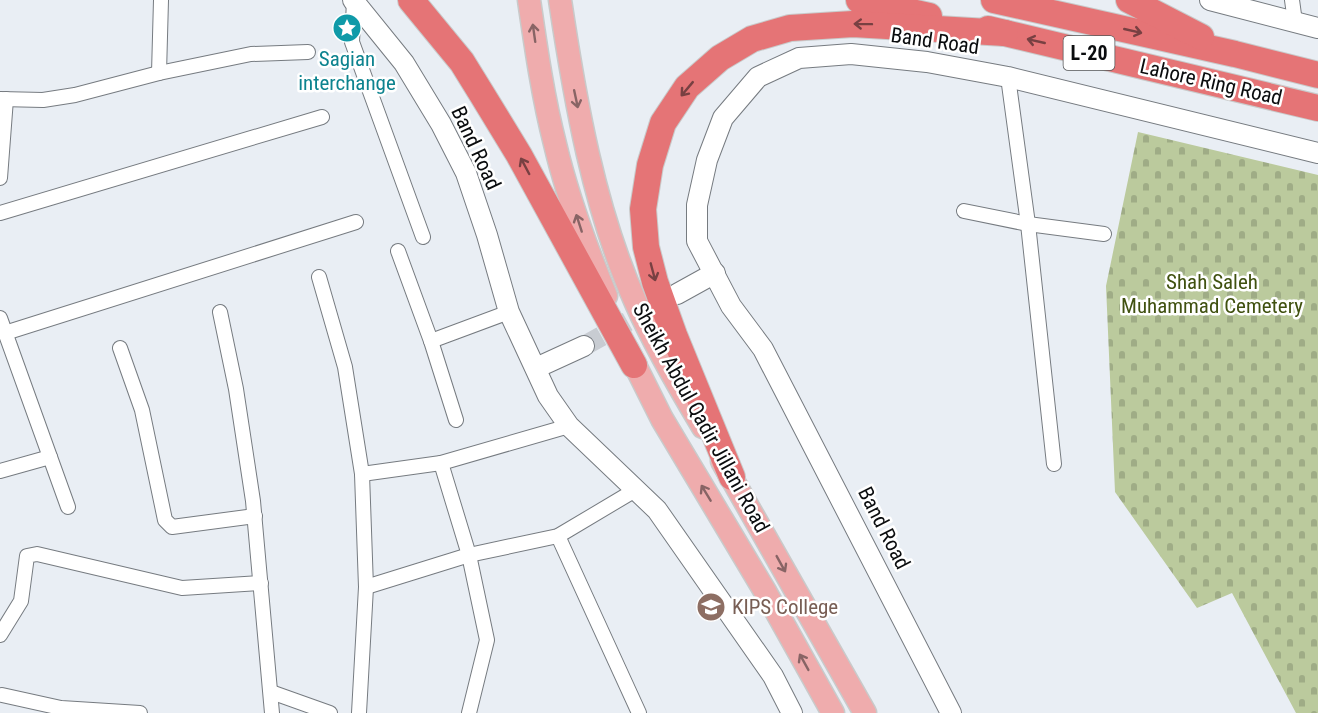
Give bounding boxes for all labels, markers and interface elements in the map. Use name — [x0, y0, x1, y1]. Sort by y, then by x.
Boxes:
place icon: Sagian interchange — [331, 12, 363, 44]
one-way arrow — [853, 18, 873, 30]
street label: Band Road — [889, 23, 981, 59]
one-way arrow — [528, 24, 539, 44]
one-way arrow — [1123, 26, 1142, 37]
one-way arrow — [1027, 34, 1046, 46]
road number: L-20 — [1064, 36, 1114, 70]
place label: Sagian interchange — [298, 47, 396, 95]
street label: Lahore Ring Road — [1138, 54, 1284, 110]
one-way arrow — [680, 81, 694, 96]
one-way arrow — [571, 89, 582, 108]
street label: Band Road — [446, 103, 506, 193]
one-way arrow — [519, 158, 530, 176]
one-way arrow — [573, 214, 584, 233]
one-way arrow — [648, 262, 659, 281]
park label: Shah Saleh Muhammad Cemetery — [1121, 270, 1303, 318]
street label: Sheikh Abdul Qadir Jillani Road — [628, 299, 774, 537]
street label: Band Road — [853, 483, 915, 573]
one-way arrow — [700, 485, 712, 502]
one-way arrow — [775, 555, 787, 572]
school or university icon: KIPS College — [695, 591, 727, 623]
place label: KIPS College — [732, 595, 838, 619]
one-way arrow — [798, 654, 810, 671]

